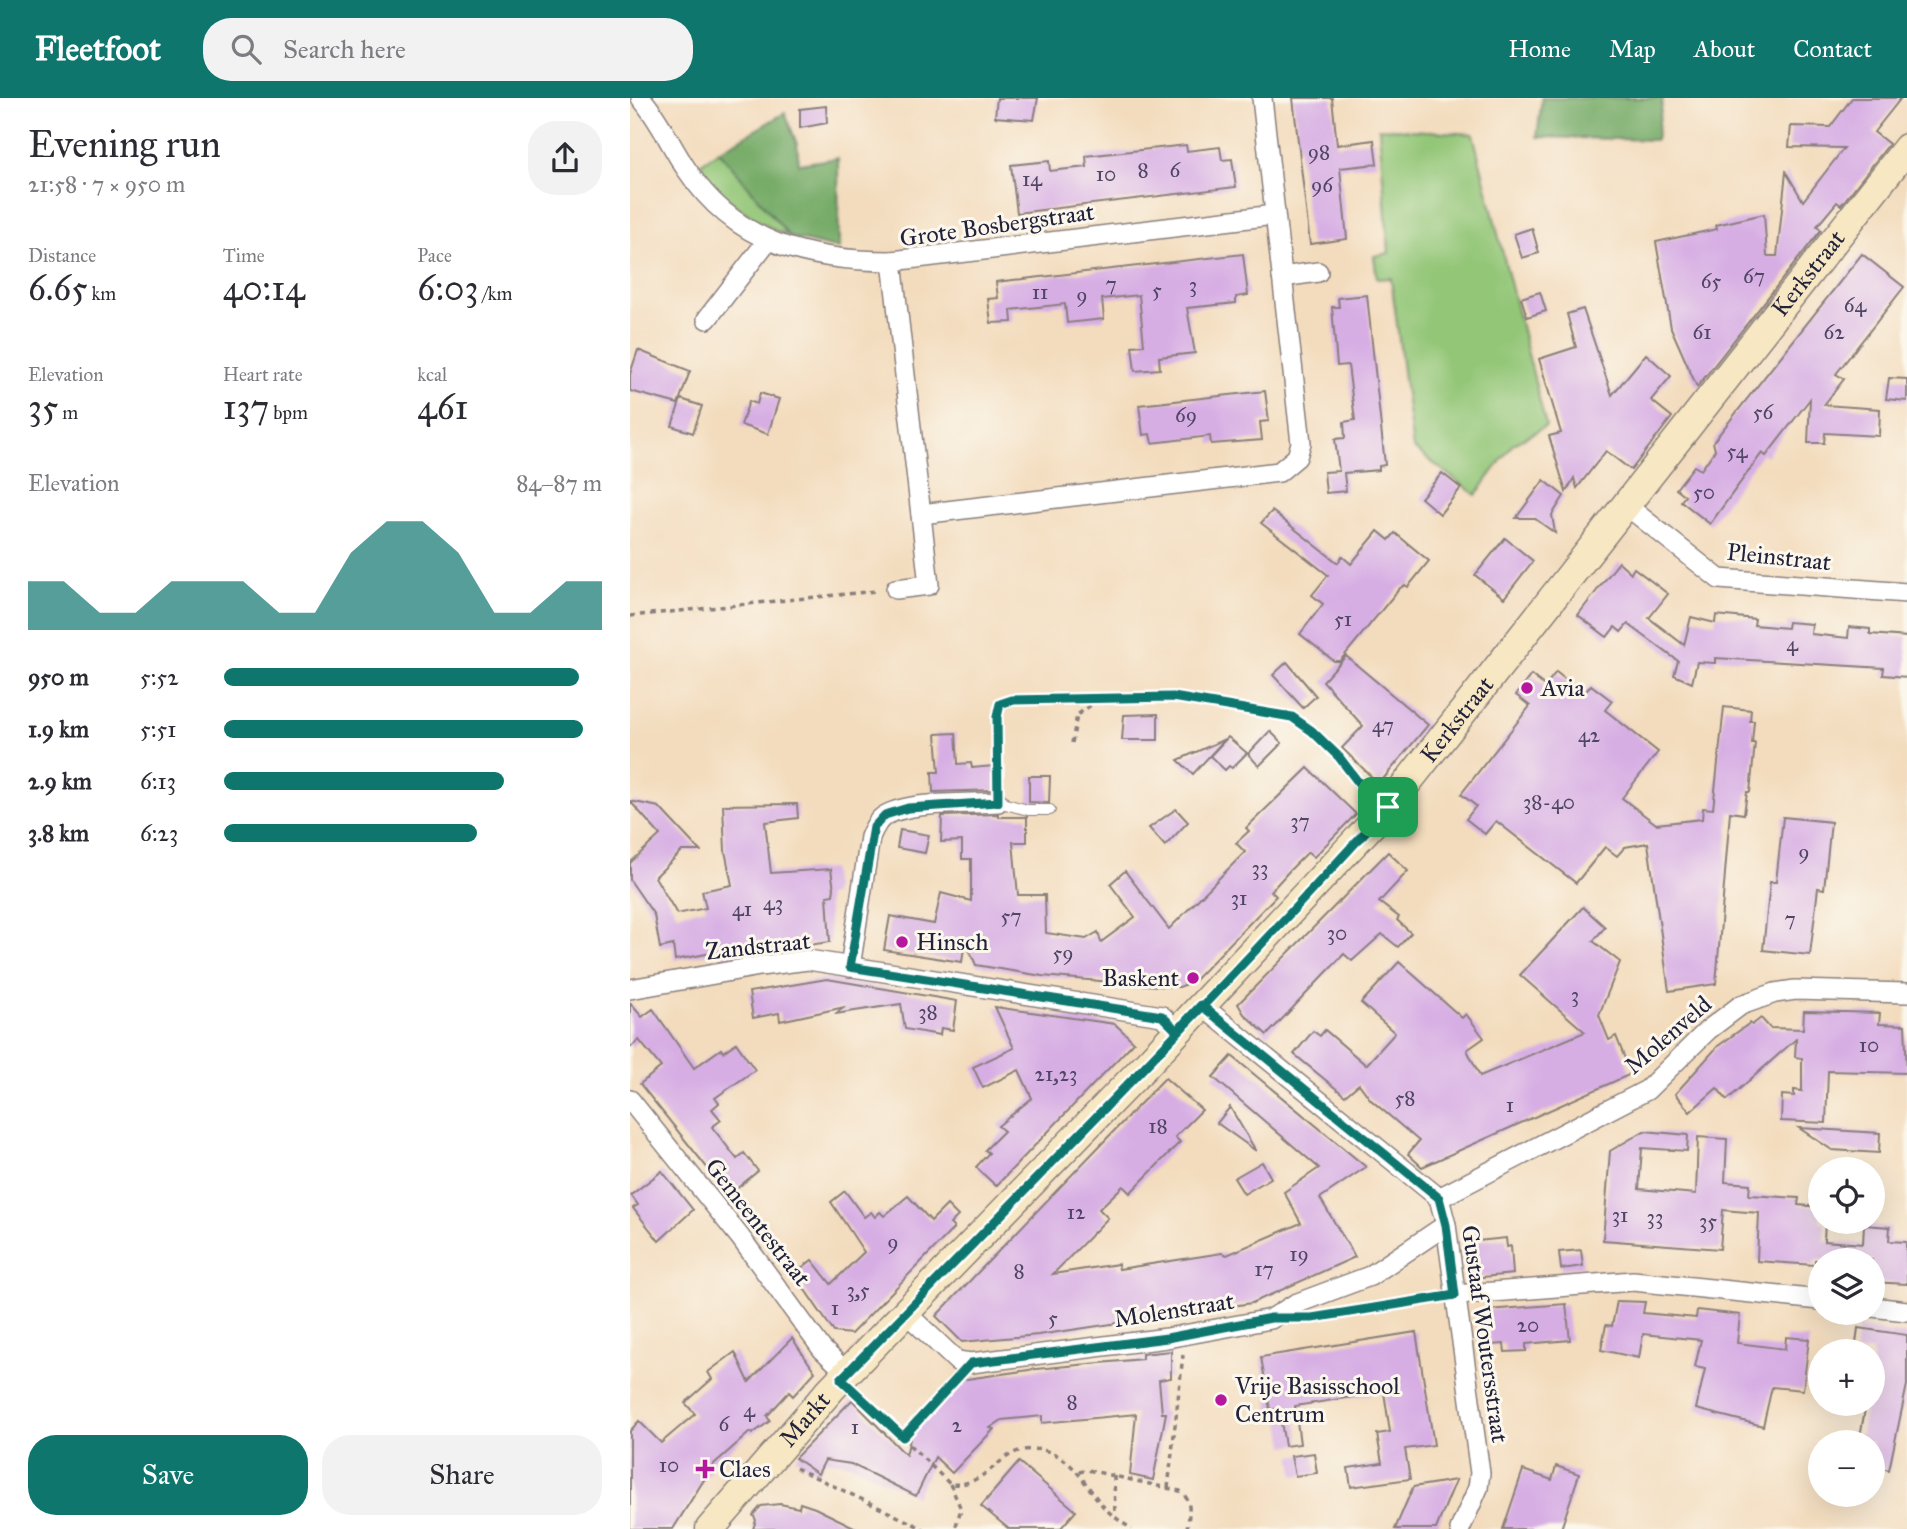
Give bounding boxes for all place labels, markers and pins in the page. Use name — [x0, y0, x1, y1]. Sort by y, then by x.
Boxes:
place label: Avia — [1540, 673, 1585, 703]
marker: Avia — [1519, 680, 1535, 696]
pin — [1358, 777, 1418, 837]
place label: Hinsch — [916, 927, 989, 957]
marker: Hinsch — [894, 934, 910, 950]
place label: Baskent — [1102, 963, 1179, 993]
marker: Baskent — [1185, 970, 1201, 986]
place label: Vrije Basisschool Centrum — [1234, 1371, 1400, 1429]
marker: Vrije Basisschool Centrum — [1213, 1392, 1229, 1408]
place label: Claes — [719, 1454, 771, 1484]
marker: Claes — [697, 1461, 713, 1477]

